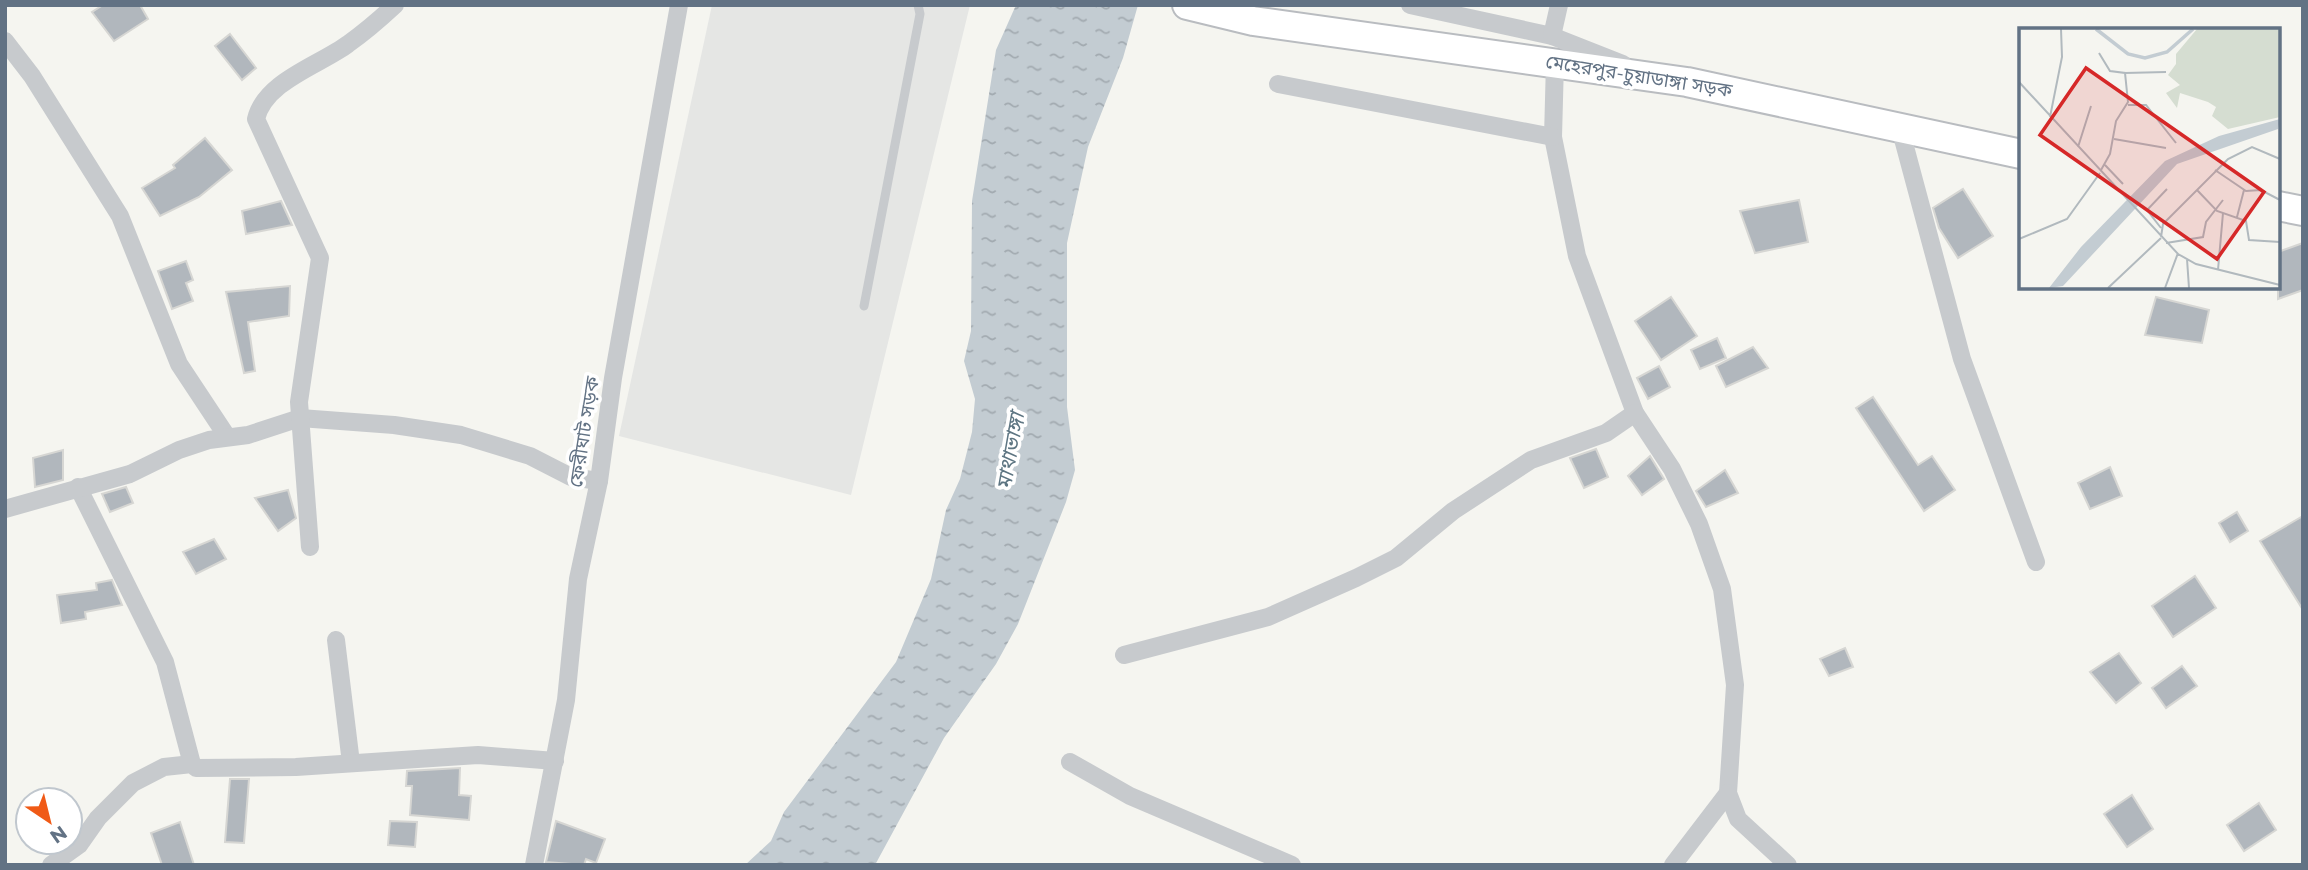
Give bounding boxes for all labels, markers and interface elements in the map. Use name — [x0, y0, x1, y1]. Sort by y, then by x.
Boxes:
inset map — [2019, 28, 2280, 289]
street label: মেহেরপুর-চুয়াডাঙ্গা সড়ক — [1544, 50, 1735, 103]
street label: ফেরীঘাট সড়ক — [564, 374, 604, 489]
water label: মাথাভাঙ্গা — [991, 406, 1030, 492]
north arrow — [14, 786, 84, 856]
text: N — [46, 821, 71, 848]

